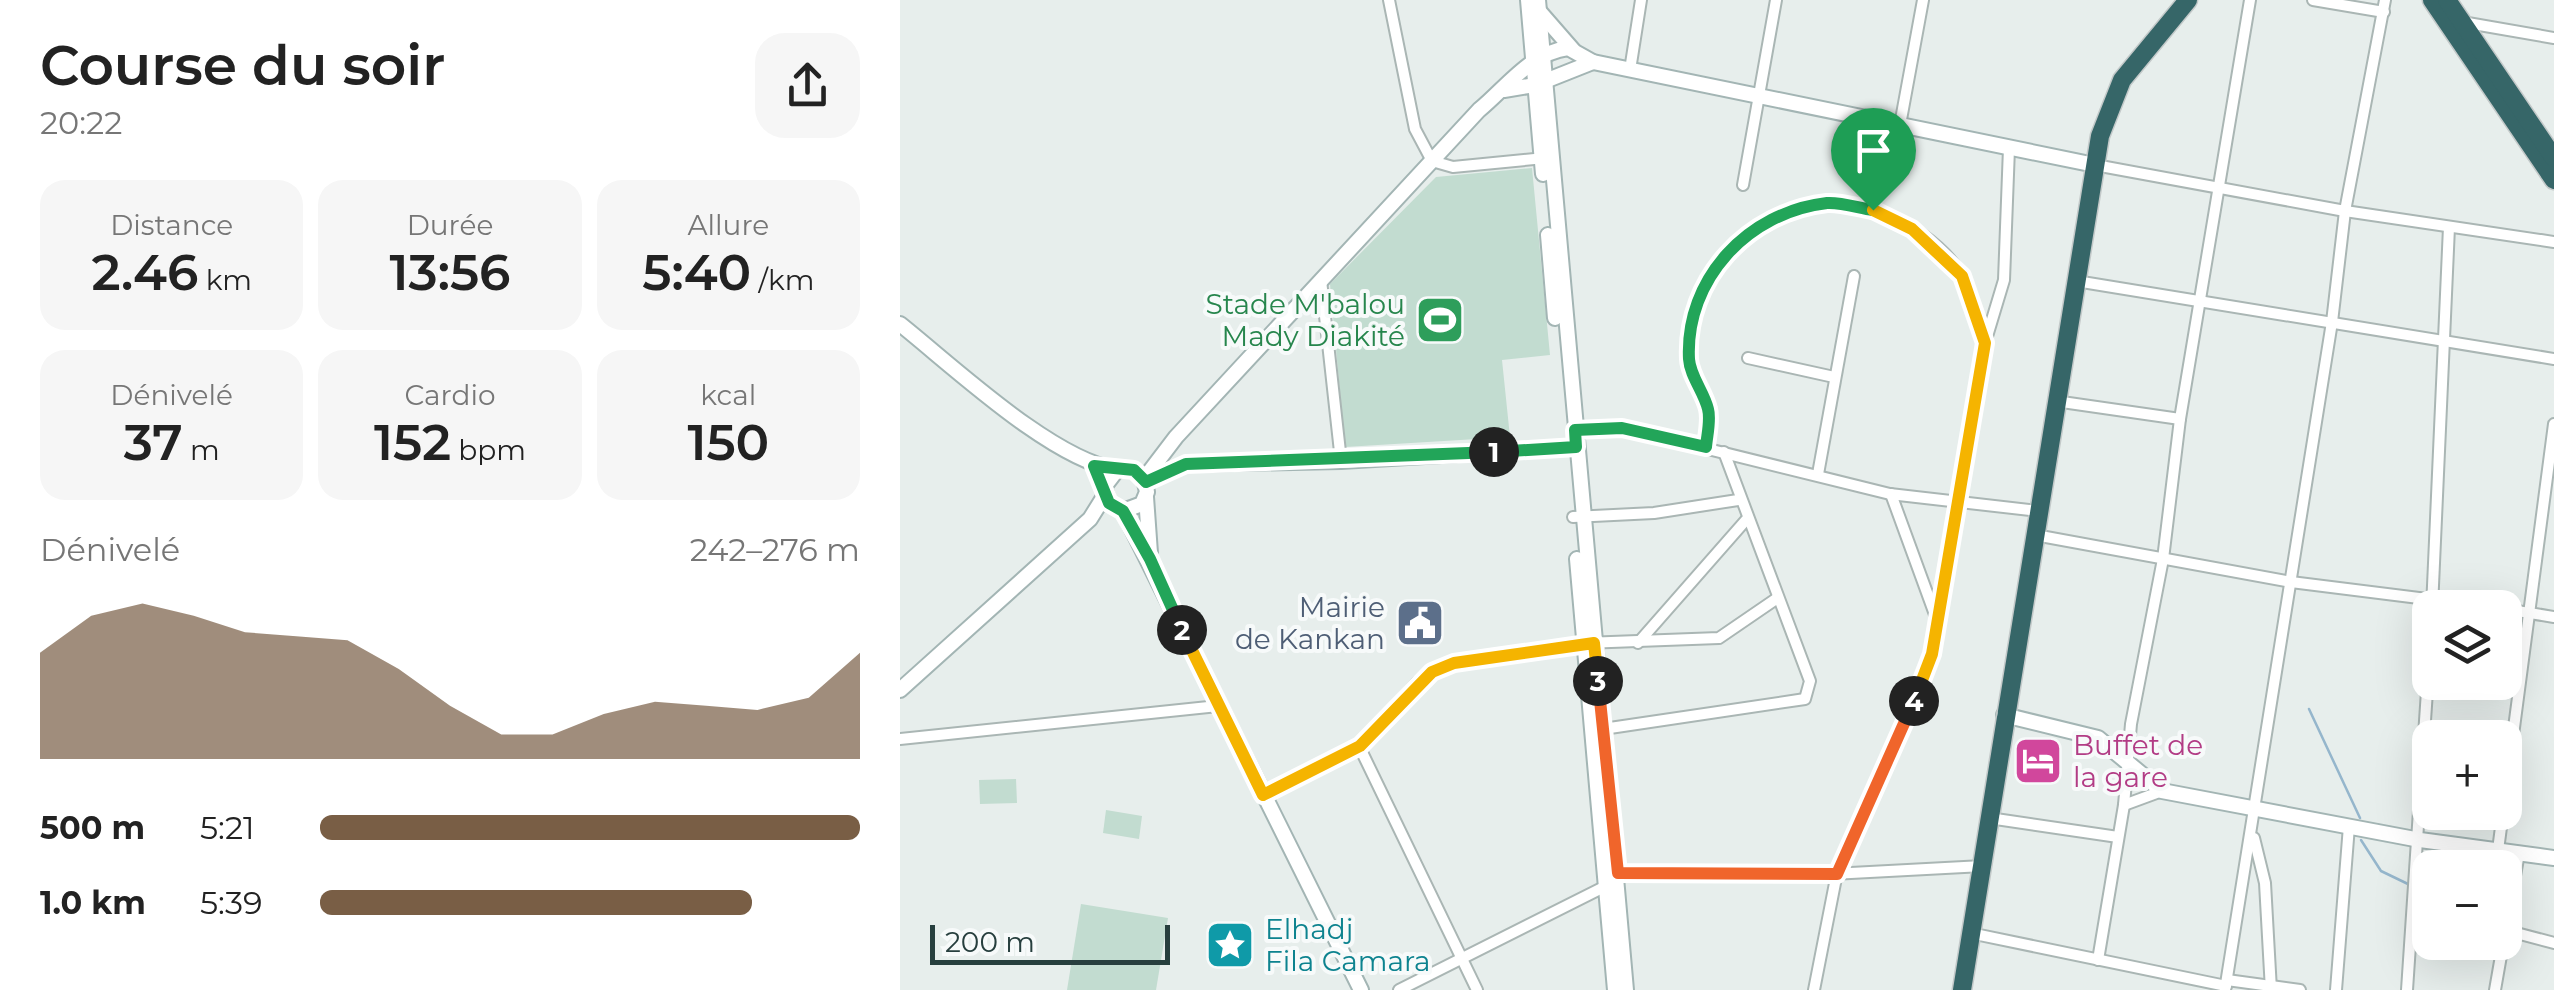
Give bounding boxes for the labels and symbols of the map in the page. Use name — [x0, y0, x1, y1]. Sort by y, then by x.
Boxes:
pin — [1831, 108, 1916, 211]
place label: Stade M'balou Mady Diakité — [1206, 287, 1405, 353]
sports icon: Stade M'balou Mady Diakité — [1414, 294, 1466, 346]
pin: 1 — [1469, 427, 1519, 477]
place label: Mairie de Kankan — [1235, 590, 1385, 656]
public building icon: Mairie de Kankan — [1394, 597, 1446, 649]
pin: 2 — [1157, 605, 1207, 655]
pin: 3 — [1573, 656, 1623, 706]
pin: 4 — [1889, 676, 1939, 726]
place label: Buffet de la gare — [2073, 728, 2203, 794]
hotel icon: Buffet de la gare — [2012, 735, 2064, 787]
place label: Elhadj Fila Camara — [1265, 912, 1431, 978]
place icon: Elhadj Fila Camara — [1204, 919, 1256, 971]
scale bar — [930, 920, 1170, 964]

